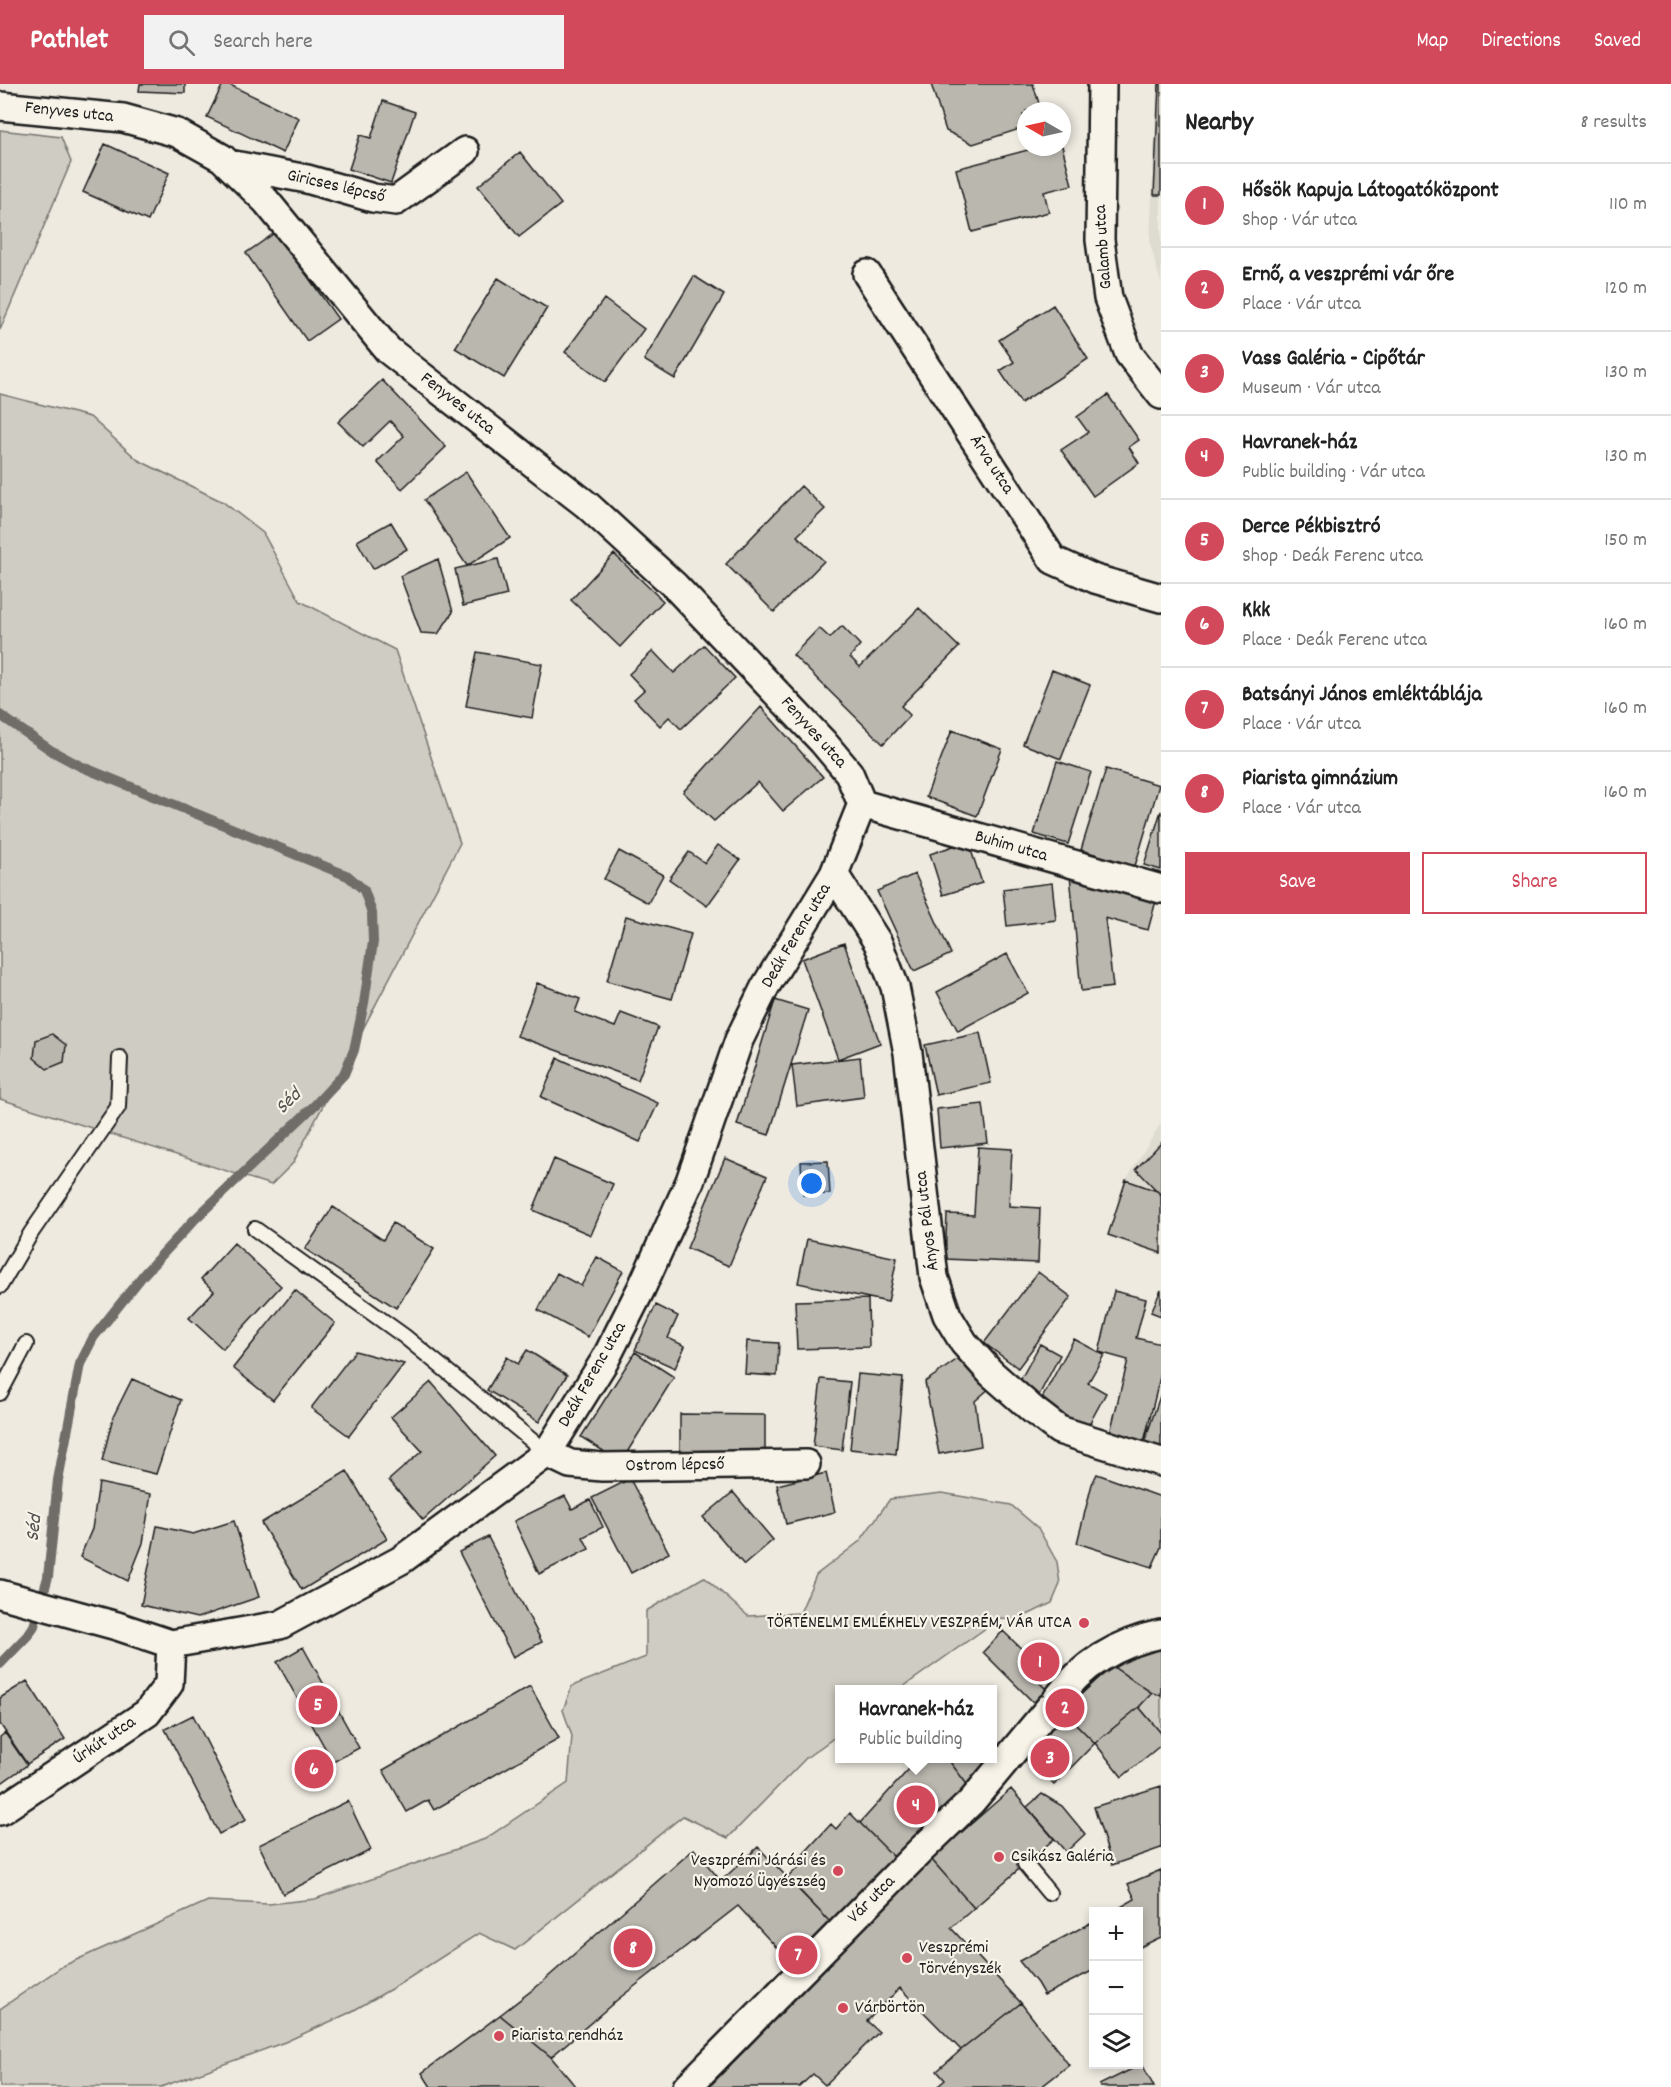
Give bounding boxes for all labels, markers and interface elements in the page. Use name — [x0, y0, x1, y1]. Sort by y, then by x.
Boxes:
search box — [144, 15, 564, 69]
text: Pathlet — [30, 22, 108, 62]
icon: search — [165, 26, 198, 59]
text: Search here — [213, 27, 313, 58]
text: Map — [1417, 27, 1448, 57]
text: Directions — [1481, 27, 1561, 57]
text: Saved — [1594, 27, 1641, 57]
street label: Fenyves utca — [24, 96, 115, 130]
north arrow — [1017, 102, 1071, 156]
text: Nearby — [1185, 105, 1253, 142]
text: 8 results — [1581, 109, 1647, 137]
street label: Giricses lépcső — [284, 164, 388, 211]
text: Hősök Kapuja Látogatóközpont — [1242, 176, 1499, 207]
text: 1 — [1202, 191, 1207, 219]
text: 110 m — [1609, 191, 1647, 219]
street label: Galamb utca — [1089, 203, 1119, 290]
text: Shop · Vár utca — [1242, 207, 1357, 235]
text: Ernő, a veszprémi vár őre — [1242, 260, 1454, 291]
text: 2 — [1200, 275, 1209, 303]
text: 120 m — [1605, 275, 1647, 303]
text: Place · Vár utca — [1242, 291, 1361, 319]
text: Vass Galéria - Cipőtár — [1242, 344, 1425, 375]
text: 3 — [1200, 359, 1209, 387]
text: 130 m — [1605, 359, 1647, 387]
street label: Fenyves utca — [414, 367, 500, 442]
text: Museum · Vár utca — [1242, 375, 1381, 403]
text: Havranek-ház — [1242, 428, 1357, 459]
street label: Árva utca — [963, 430, 1020, 500]
text: 4 — [1200, 443, 1209, 471]
text: 130 m — [1605, 443, 1647, 471]
text: Public building · Vár utca — [1242, 459, 1425, 487]
text: Derce Pékbisztró — [1242, 512, 1381, 543]
text: 5 — [1200, 527, 1209, 555]
text: 150 m — [1604, 527, 1647, 555]
text: Shop · Deák Ferenc utca — [1242, 543, 1423, 571]
text: Kkk — [1242, 596, 1270, 627]
text: 6 — [1200, 611, 1209, 639]
text: 160 m — [1604, 611, 1647, 639]
text: Place · Deák Ferenc utca — [1242, 627, 1427, 655]
text: Batsányi János emléktáblája — [1242, 680, 1482, 711]
street label: Fenyves utca — [774, 692, 852, 775]
text: 7 — [1201, 695, 1208, 723]
text: 160 m — [1604, 695, 1647, 723]
text: Place · Vár utca — [1242, 711, 1361, 739]
text: Piarista gimnázium — [1242, 764, 1398, 795]
text: 8 — [1200, 779, 1209, 807]
text: 160 m — [1604, 779, 1647, 807]
text: Place · Vár utca — [1242, 795, 1361, 823]
street label: Buhim utca — [972, 825, 1051, 869]
button: Save — [1185, 852, 1410, 914]
button: Share — [1422, 852, 1647, 914]
street label: Deák Ferenc utca — [756, 879, 838, 993]
water label: Séd — [270, 1081, 310, 1121]
your location — [797, 1169, 826, 1198]
street label: Ányos Pál utca — [909, 1169, 947, 1272]
street label: Deák Ferenc utca — [553, 1317, 634, 1432]
street label: Ostrom lépcső — [625, 1453, 726, 1479]
water label: Séd — [20, 1511, 51, 1543]
place label: TÖRTÉNELMI EMLÉKHELY VESZPRÉM, VÁR UTCA — [767, 1611, 1072, 1636]
marker: TÖRTÉNELMI EMLÉKHELY VESZPRÉM, VÁR UTCA — [1077, 1616, 1091, 1630]
pin: 1 — [1020, 1640, 1060, 1684]
pin: 5 — [298, 1682, 338, 1728]
popup — [835, 1685, 997, 1763]
pin: 2 — [1046, 1686, 1084, 1730]
text: Havranek-ház — [858, 1695, 974, 1726]
street label: Úrkút utca — [69, 1711, 142, 1771]
text: Public building — [858, 1726, 963, 1754]
pin: 3 — [1030, 1736, 1070, 1780]
pin: 6 — [294, 1746, 334, 1792]
pin: 4 — [896, 1782, 936, 1828]
place label: Csikász Galéria — [1011, 1845, 1114, 1870]
place label: Veszprémi Járási és Nyomozó Ügyészség — [691, 1849, 826, 1895]
marker: Csikász Galéria — [992, 1850, 1006, 1864]
marker: Veszprémi Járási és Nyomozó Ügyészség — [831, 1864, 845, 1878]
street label: Vár utca — [842, 1870, 902, 1930]
map controls — [1089, 1907, 1143, 2069]
button: + — [1089, 1907, 1143, 1961]
pin: 8 — [614, 1926, 652, 1970]
pin: 7 — [778, 1932, 818, 1978]
place label: Veszprémi Törvényszék — [919, 1936, 1001, 1982]
marker: Veszprémi Törvényszék — [900, 1951, 914, 1965]
button: − — [1089, 1961, 1143, 2015]
place label: Várbörtön — [855, 1996, 925, 2021]
marker: Várbörtön — [836, 2001, 850, 2015]
button: layers — [1089, 2015, 1143, 2069]
place label: Piarista rendház — [511, 2024, 623, 2049]
marker: Piarista rendház — [492, 2029, 506, 2043]

